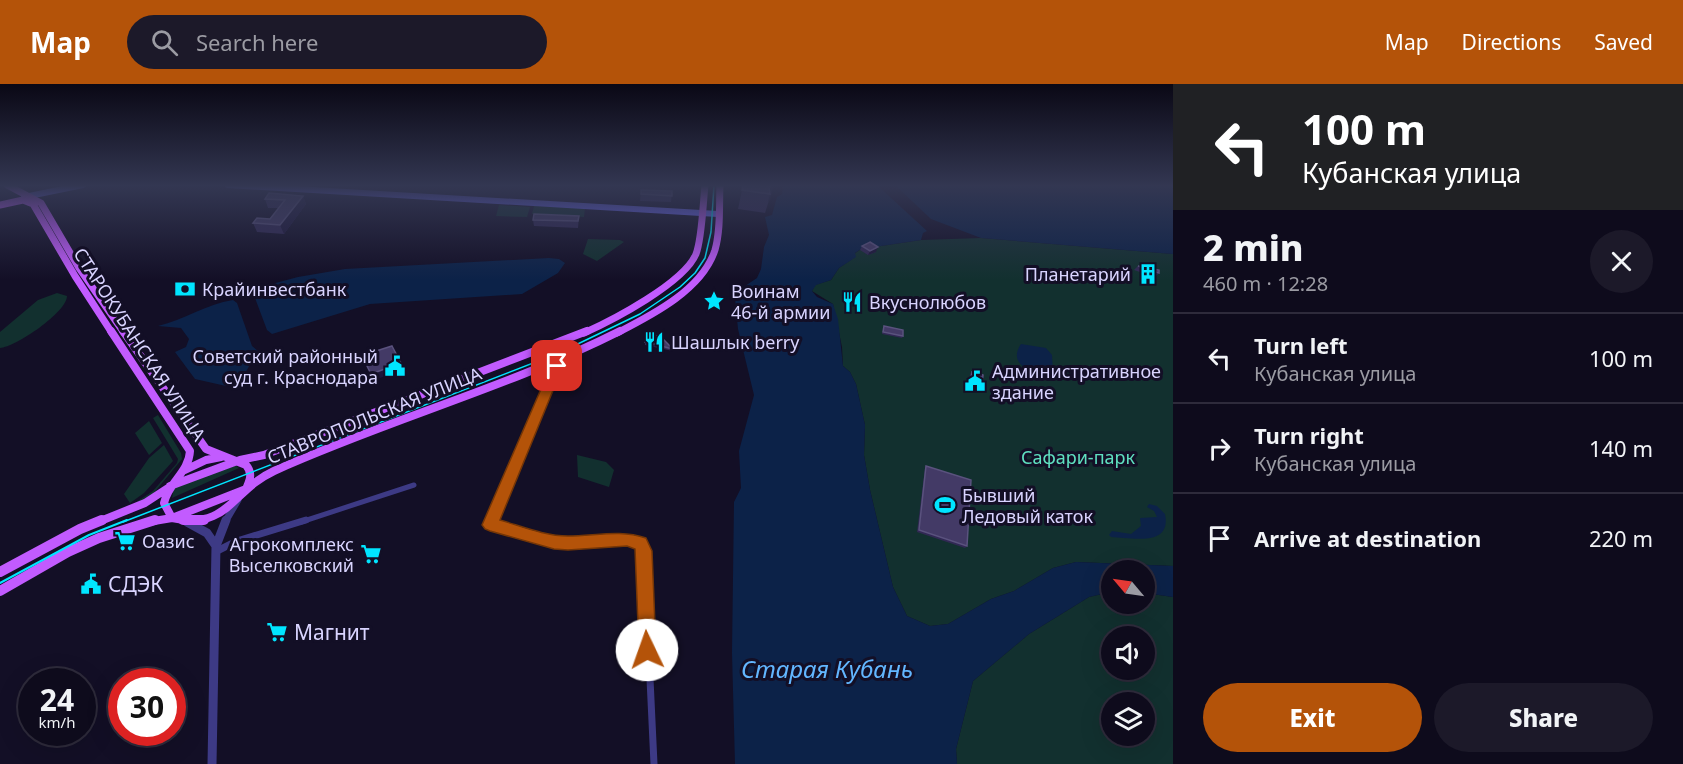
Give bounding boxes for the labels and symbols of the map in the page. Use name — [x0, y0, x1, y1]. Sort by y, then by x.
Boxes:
street label: СТАРОКУБАНСКАЯ УЛИЦА — [69, 243, 212, 446]
place label: Планетарий — [1025, 262, 1131, 286]
building icon: Планетарий — [1136, 262, 1160, 286]
bank icon: Крайинвестбанк — [173, 277, 197, 301]
place label: Крайинвестбанк — [202, 277, 347, 301]
place label: Воинам 46-й армии — [731, 279, 830, 324]
place icon: Воинам 46-й армии — [702, 289, 726, 313]
restaurant icon: Вкуснолюбов — [840, 290, 864, 314]
place label: Вкуснолюбов — [869, 290, 986, 314]
restaurant icon: Шашлык berry — [642, 330, 666, 354]
place label: Шашлык berry — [671, 330, 800, 354]
pin — [531, 340, 582, 391]
place label: Советский районный суд г. Краснодара — [192, 344, 378, 389]
public building icon: Советский районный суд г. Краснодара — [383, 354, 407, 378]
place label: Административное здание — [992, 359, 1161, 404]
street label: СТАВРОПОЛЬСКАЯ УЛИЦА — [263, 361, 485, 469]
public building icon: Административное здание — [963, 369, 987, 393]
park label: Сафари-парк — [1021, 445, 1136, 469]
place label: Бывший Ледовый каток — [962, 483, 1093, 528]
sports icon: Бывший Ледовый каток — [933, 493, 957, 517]
supermarket icon: Оазис — [113, 529, 137, 553]
place label: Оазис — [142, 529, 195, 553]
place label: Агрокомплекс Выселковский — [229, 532, 354, 577]
supermarket icon: Агрокомплекс Выселковский — [359, 542, 383, 566]
north arrow — [1101, 560, 1155, 614]
place label: СДЭК — [108, 570, 163, 598]
public building icon: СДЭК — [79, 572, 103, 596]
place label: Магнит — [294, 618, 370, 646]
position arrow — [615, 618, 679, 682]
supermarket icon: Магнит — [265, 620, 289, 644]
water label: Старая Кубань — [741, 652, 913, 685]
speed limit sign: 30 — [108, 668, 186, 746]

